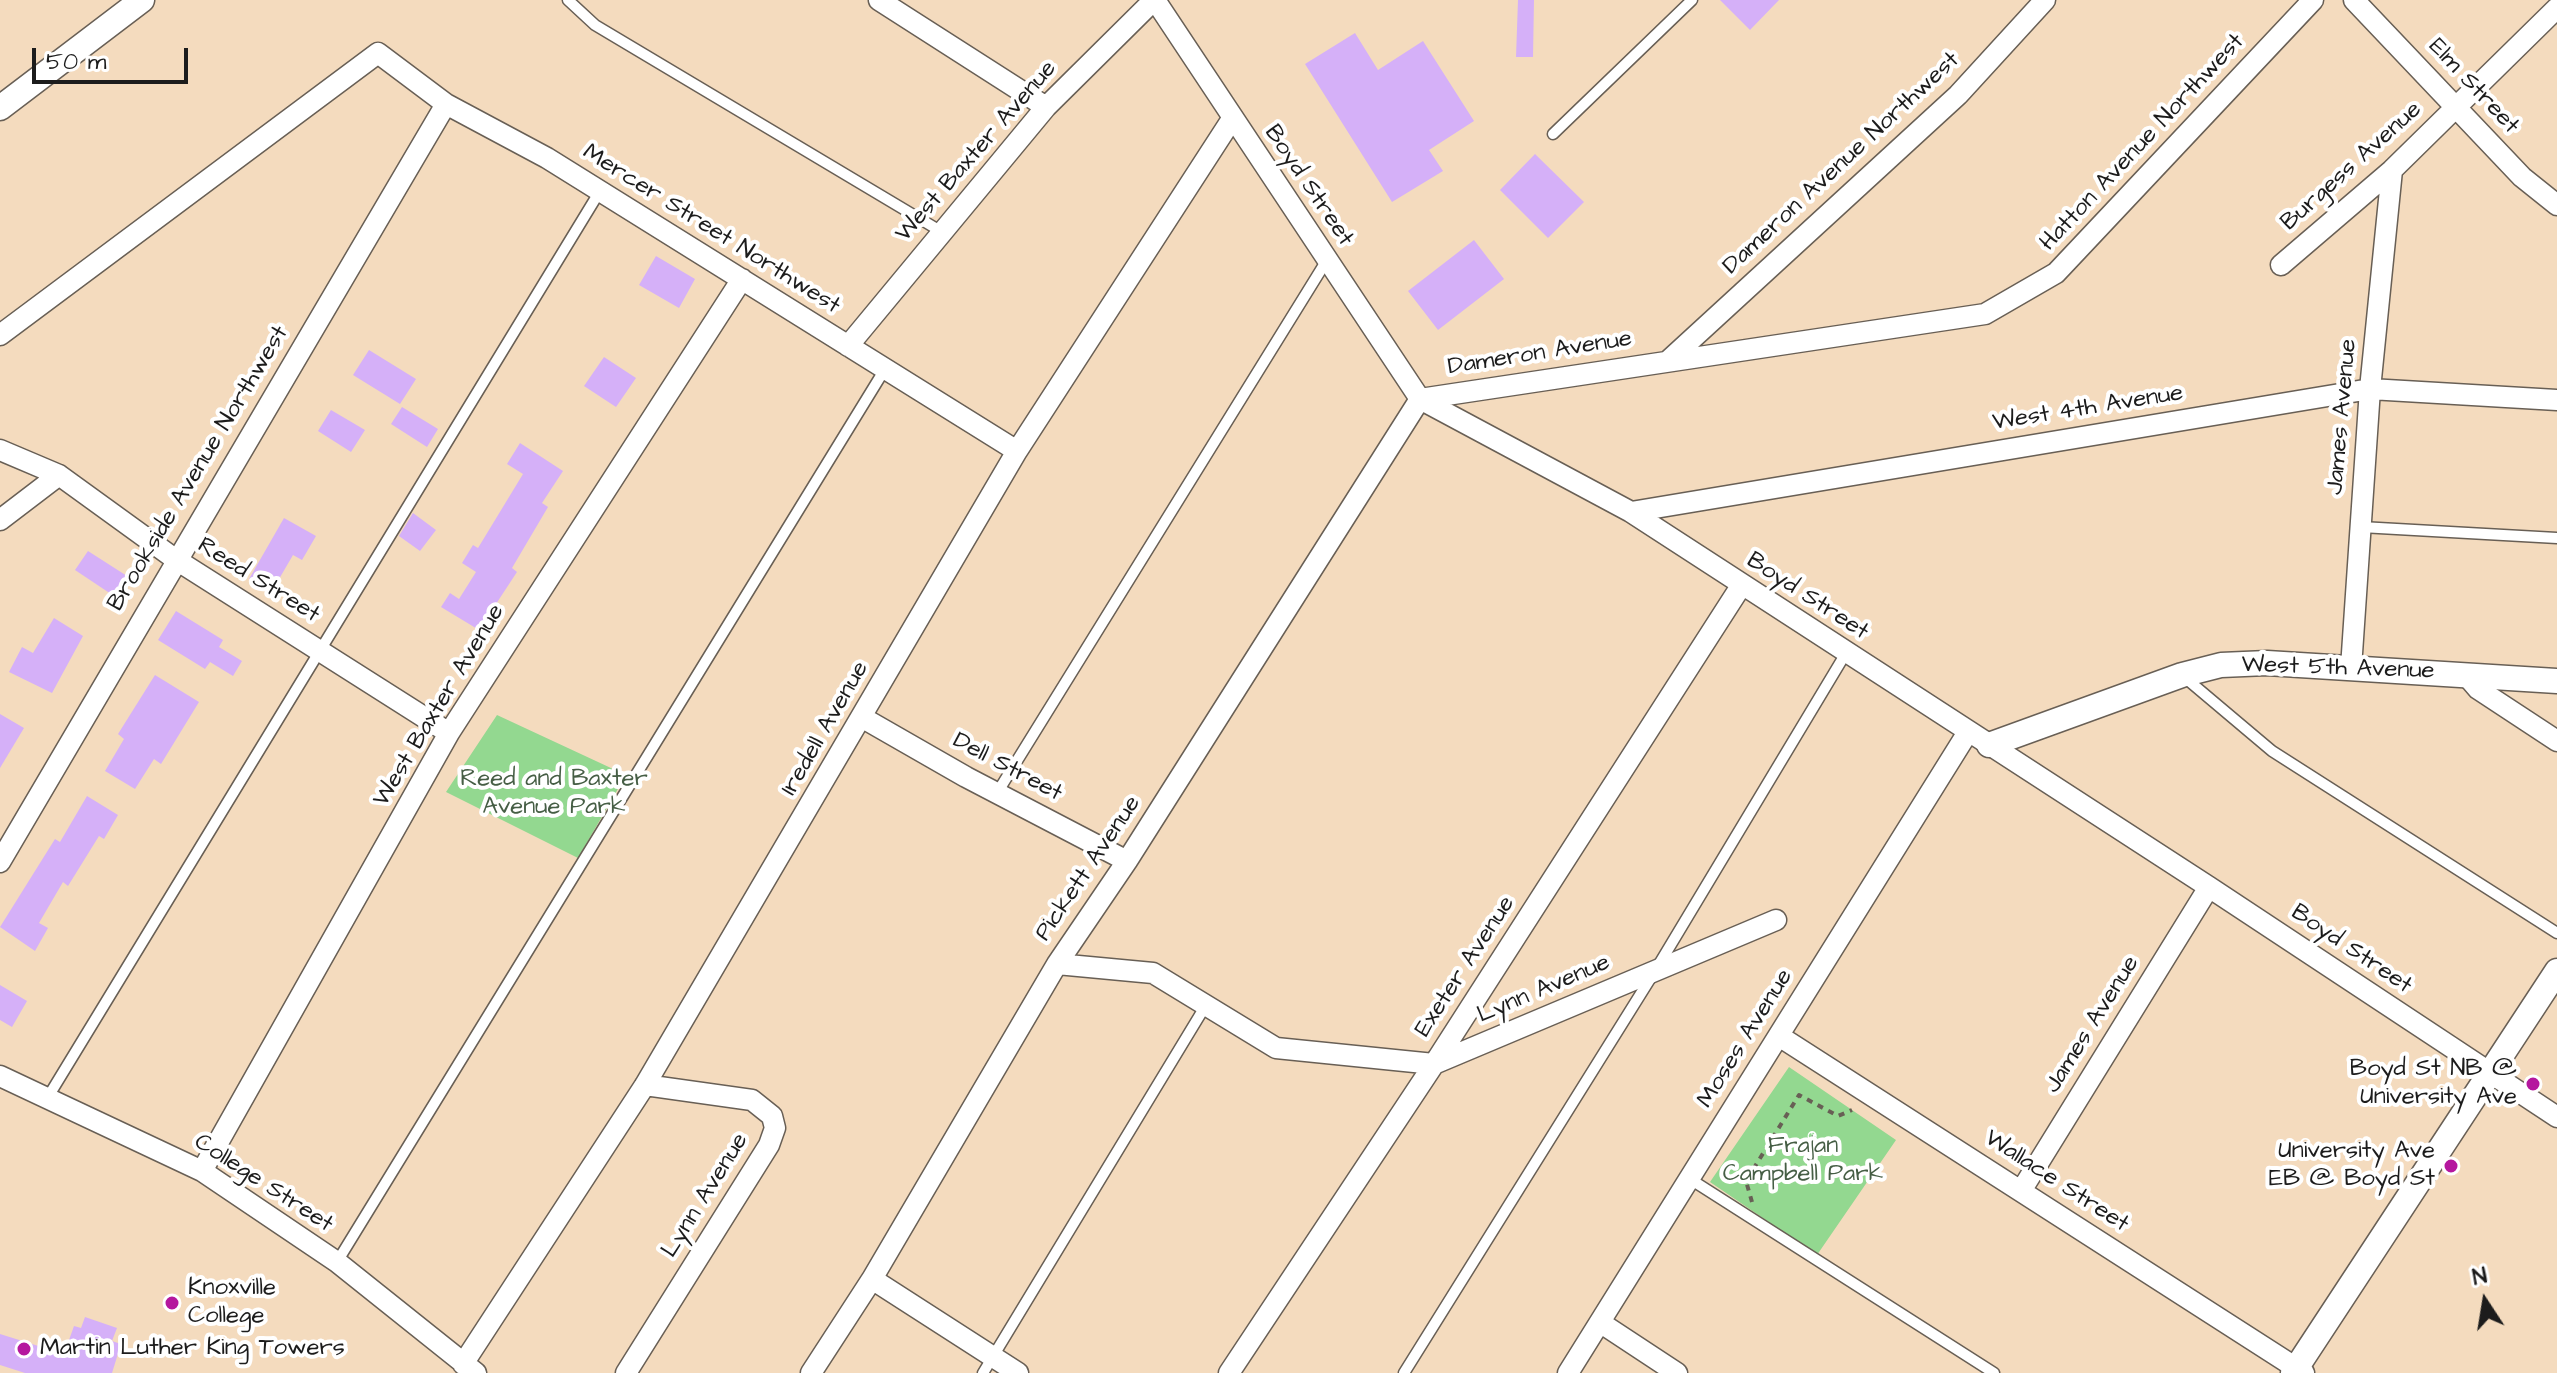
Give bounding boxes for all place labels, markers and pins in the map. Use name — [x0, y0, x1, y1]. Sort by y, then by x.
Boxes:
place label: Boyd St NB @ University Ave — [2350, 1056, 2517, 1112]
marker: Boyd St NB @ University Ave — [2524, 1075, 2542, 1093]
place label: University Ave EB @ Boyd St — [2269, 1138, 2435, 1194]
marker: University Ave EB @ Boyd St — [2442, 1157, 2460, 1175]
place label: Knoxville College — [188, 1275, 276, 1331]
marker: Knoxville College — [163, 1294, 181, 1312]
place label: Martin Luther King Towers — [40, 1335, 345, 1363]
marker: Martin Luther King Towers — [15, 1340, 33, 1358]

